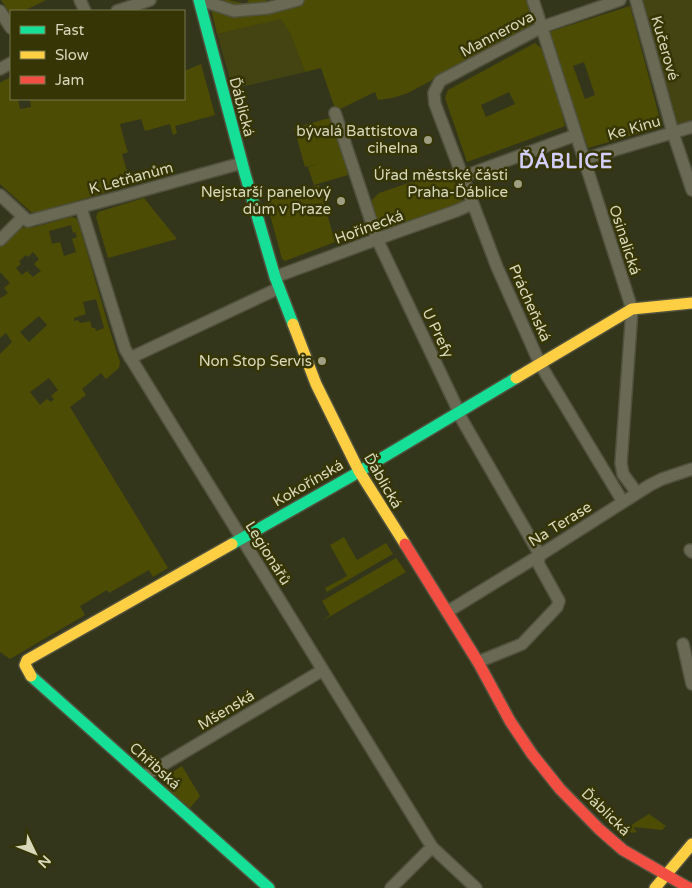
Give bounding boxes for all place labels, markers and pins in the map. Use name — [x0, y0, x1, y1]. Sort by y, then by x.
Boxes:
place label: bývalá Battistova cihelna — [296, 122, 418, 157]
marker: bývalá Battistova cihelna — [422, 134, 434, 146]
place label: Úřad městské části Praha-Ďáblice — [374, 166, 508, 201]
marker: Úřad městské části Praha-Ďáblice — [512, 178, 524, 190]
place label: Nejstarší panelový dům v Praze — [201, 183, 331, 218]
marker: Nejstarší panelový dům v Praze — [335, 195, 347, 207]
place label: Non Stop Servis — [199, 352, 312, 370]
marker: Non Stop Servis — [316, 355, 328, 367]

